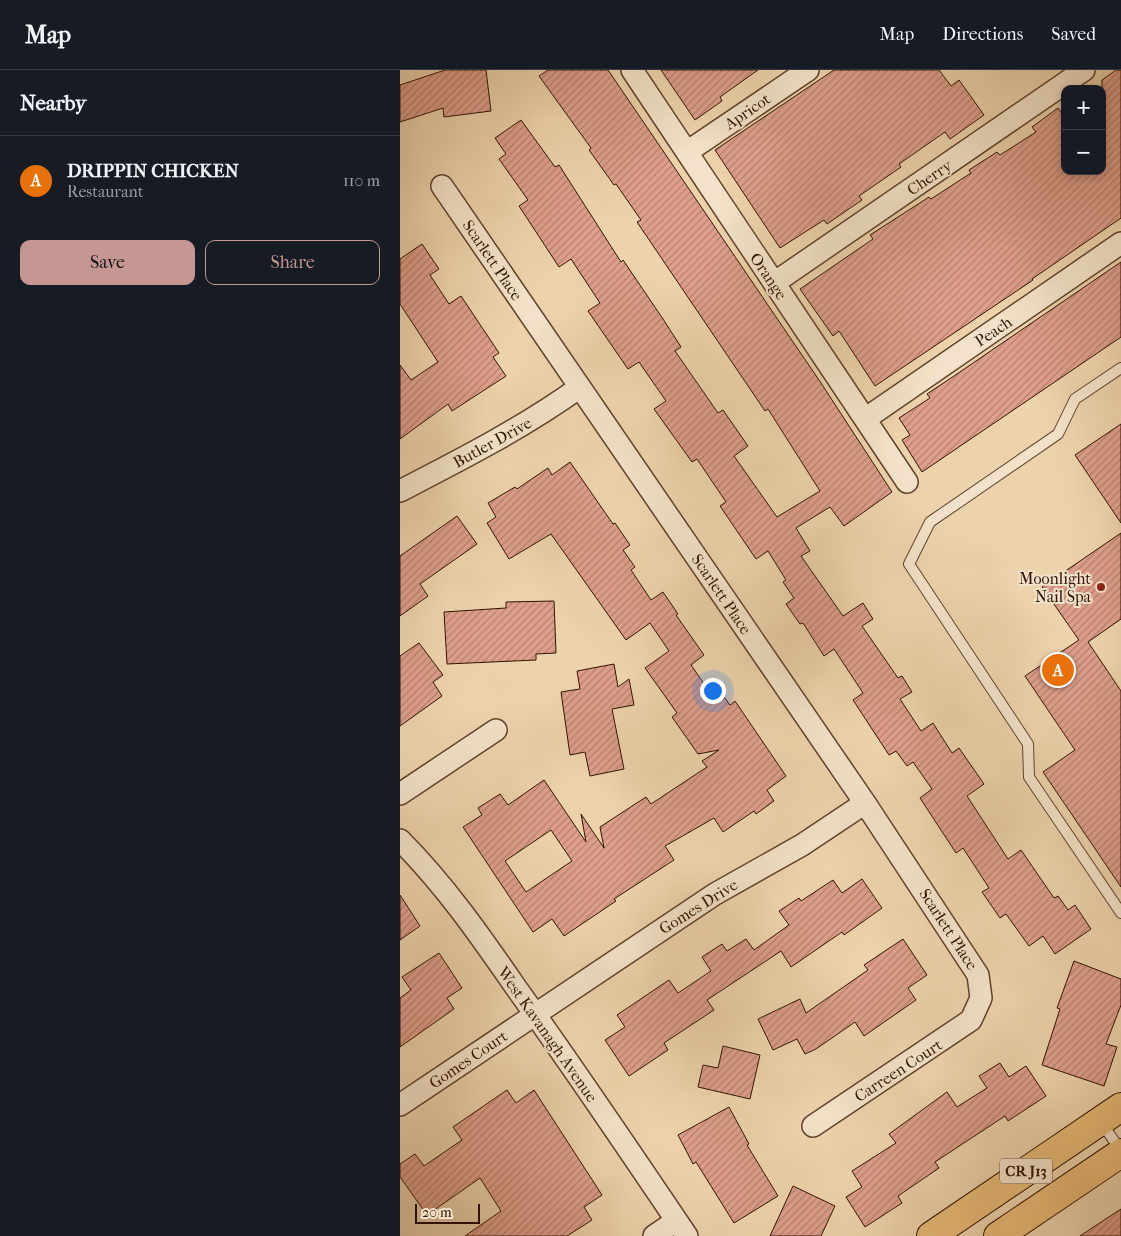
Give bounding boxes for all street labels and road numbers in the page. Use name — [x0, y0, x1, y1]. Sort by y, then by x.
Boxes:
street label: Apricot — [720, 89, 774, 134]
street label: Cherry — [903, 155, 956, 199]
street label: Scarlett Place — [459, 216, 526, 304]
street label: Orange — [746, 249, 791, 303]
street label: Peach — [971, 312, 1015, 351]
street label: Butler Drive — [450, 413, 535, 472]
street label: Scarlett Place — [688, 550, 755, 638]
street label: Gomes Drive — [656, 875, 741, 938]
street label: Scarlett Place — [915, 885, 982, 973]
street label: West Kavanagh Avenue — [493, 962, 602, 1106]
street label: Gomes Court — [426, 1026, 511, 1093]
street label: Carreen Court — [851, 1035, 946, 1106]
road number: CR J13 — [1000, 1158, 1052, 1184]

